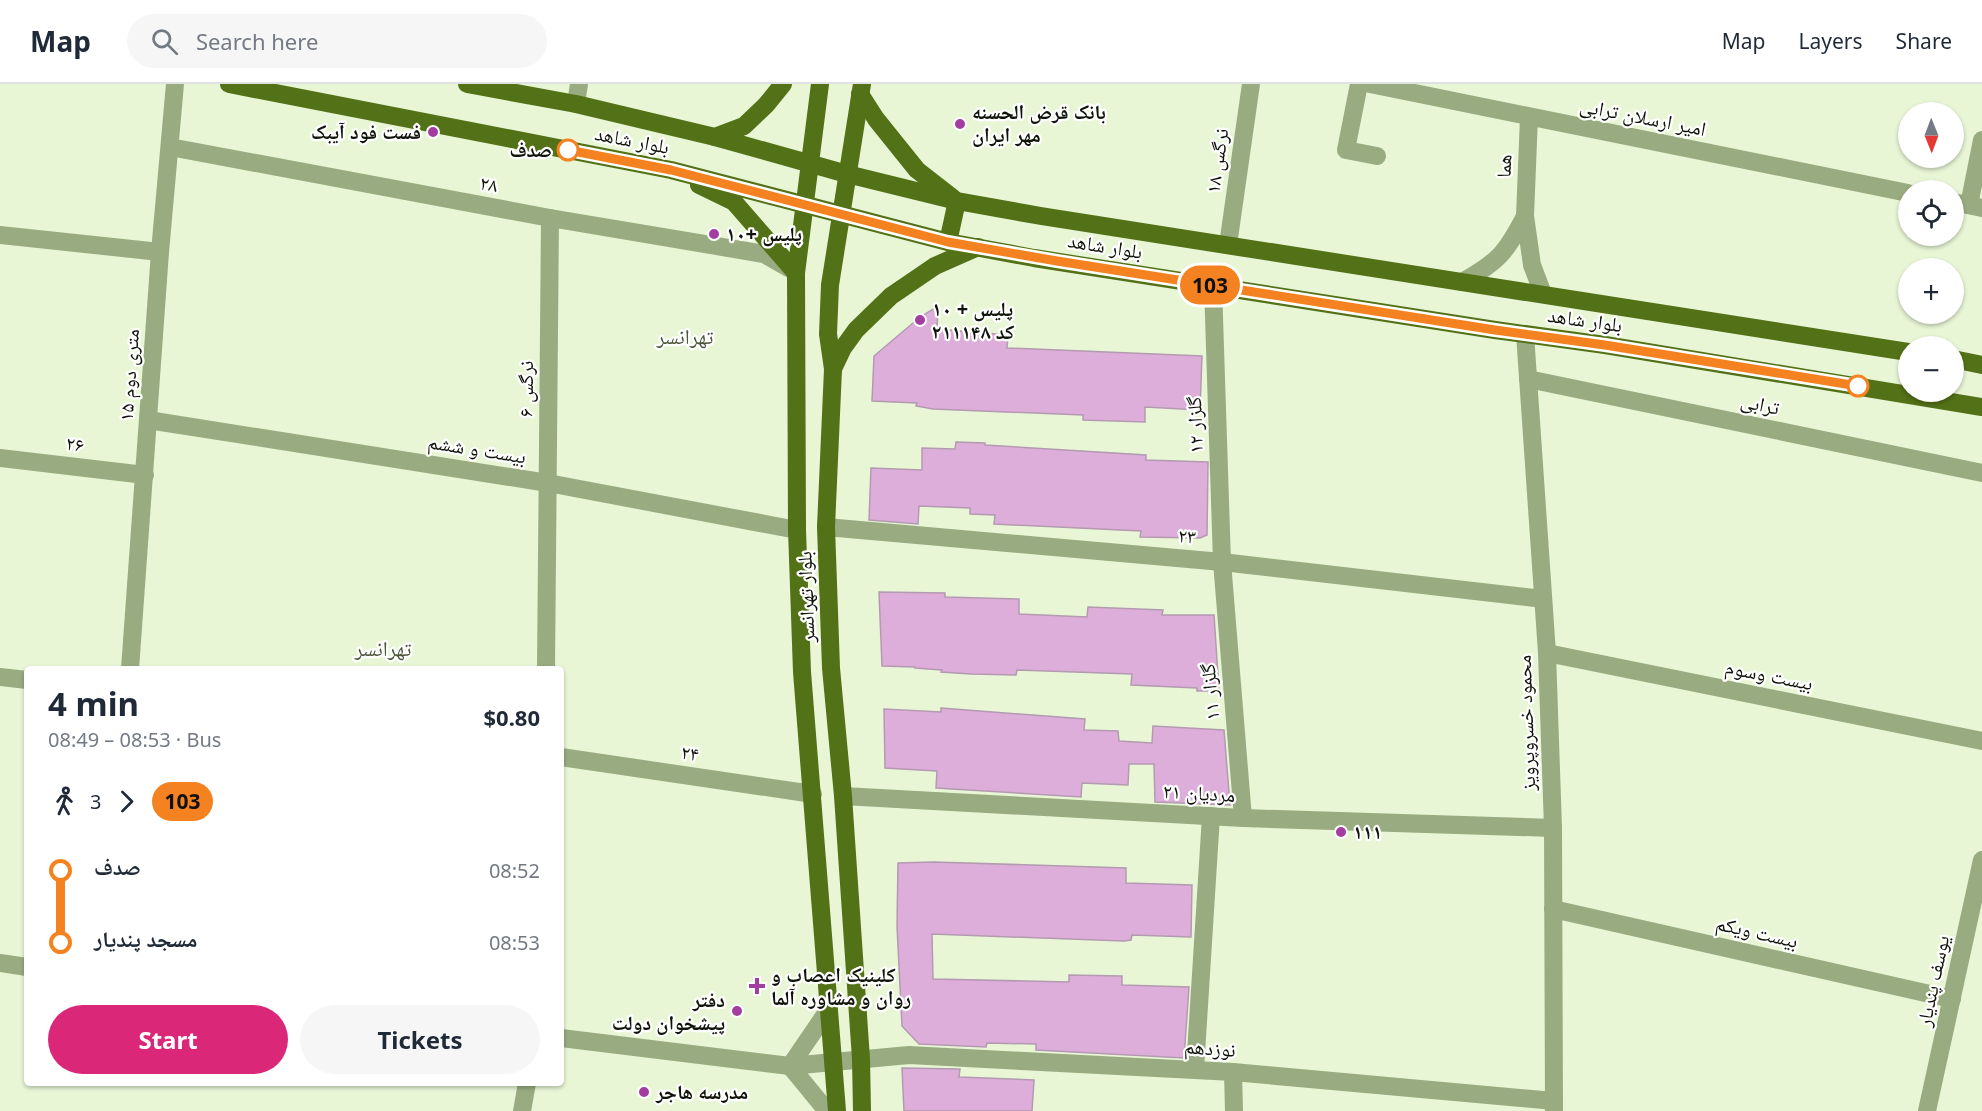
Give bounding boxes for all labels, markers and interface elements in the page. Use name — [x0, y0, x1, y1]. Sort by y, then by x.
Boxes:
search box — [127, 14, 547, 68]
text: Map — [30, 22, 91, 60]
icon: search — [148, 25, 181, 58]
text: Search here — [196, 26, 318, 56]
text: Map — [1722, 27, 1766, 55]
text: Layers — [1799, 27, 1863, 55]
text: Share — [1896, 27, 1952, 55]
street label: امیر ارسلان ترابی — [1578, 91, 1709, 142]
place label: بانک قرض الحسنه مهر ایران — [972, 98, 1106, 148]
north arrow — [1898, 102, 1964, 168]
map controls — [1898, 102, 1964, 402]
marker: بانک قرض الحسنه مهر ایران — [953, 117, 967, 131]
place label: فست فود آیبک — [311, 118, 421, 145]
street label: بلوار شاهد — [593, 119, 672, 160]
marker: فست فود آیبک — [426, 125, 440, 139]
street label: نرگس ۱۸ — [1199, 127, 1234, 195]
place label: صدف — [509, 136, 552, 163]
marker: صدف — [557, 139, 579, 161]
street label: هما — [1490, 154, 1517, 178]
street label: ۲۸ — [478, 169, 501, 198]
button: locate — [1898, 180, 1964, 246]
place label: پلیس +۱۰ — [726, 220, 802, 247]
street label: بلوار شاهد — [1066, 226, 1144, 265]
marker: پلیس +۱۰ — [707, 227, 721, 241]
button: + — [1898, 258, 1964, 324]
line badge: 103 — [1176, 266, 1244, 304]
text: 103 — [1192, 271, 1228, 299]
place label: پلیس + ۱۰ کد ۲۱۱۱۴۸ — [932, 295, 1014, 345]
street label: بلوار شاهد — [1546, 301, 1624, 338]
marker: پلیس + ۱۰ کد ۲۱۱۱۴۸ — [913, 313, 927, 327]
district label: تهرانسر — [656, 322, 713, 350]
street label: ۱۵ متری دوم — [112, 328, 146, 422]
button: − — [1898, 336, 1964, 402]
street label: نرگس ۶ — [512, 361, 539, 417]
unlabelled marker — [1847, 375, 1869, 397]
street label: ترابی — [1738, 386, 1782, 421]
street label: گلزار ۱۲ — [1180, 396, 1209, 454]
street label: بیست و ششم — [426, 427, 528, 471]
street label: ۲۶ — [64, 429, 86, 458]
street label: ۲۳ — [1177, 521, 1197, 550]
street label: بلوار تهرانسر — [790, 551, 821, 644]
district label: تهرانسر — [354, 634, 411, 662]
street label: بیست وسوم — [1723, 653, 1815, 697]
street label: محمود خسروپرویز — [1510, 654, 1541, 793]
street label: گلزار ۱۱ — [1194, 662, 1225, 722]
text: 4 min — [48, 681, 139, 726]
text: $0.80 — [483, 702, 540, 732]
text: 08:49 – 08:53 · Bus — [48, 726, 221, 753]
street label: ۲۴ — [679, 738, 701, 767]
street label: ۲۱ مردیان — [1162, 777, 1236, 808]
icon: walk — [48, 785, 81, 818]
icon: forward — [110, 785, 143, 818]
text: 103 — [164, 787, 201, 815]
text: 3 — [90, 788, 101, 815]
place label: ۱۱۱ — [1353, 818, 1382, 845]
marker: ۱۱۱ — [1334, 825, 1348, 839]
text: صدف — [94, 851, 141, 881]
text: 08:52 — [489, 857, 540, 884]
street label: بیست ویکم — [1713, 909, 1801, 955]
text: مسجد پندیار — [94, 923, 197, 953]
text: 08:53 — [489, 929, 540, 956]
street label: یوسف پندیار — [1909, 933, 1955, 1030]
place label: کلینیک اعصاب و روان و مشاوره آلما — [771, 961, 911, 1011]
marker: کلینیک اعصاب و روان و مشاوره آلما — [748, 977, 766, 995]
place label: دفتر پیشخوان دولت — [612, 986, 725, 1036]
marker: دفتر پیشخوان دولت — [730, 1004, 744, 1018]
button: Start — [48, 1005, 288, 1074]
button: Tickets — [300, 1005, 540, 1074]
street label: نوزدهم — [1183, 1032, 1237, 1064]
place label: مدرسه هاجر — [655, 1078, 748, 1105]
marker: مدرسه هاجر — [637, 1085, 651, 1099]

